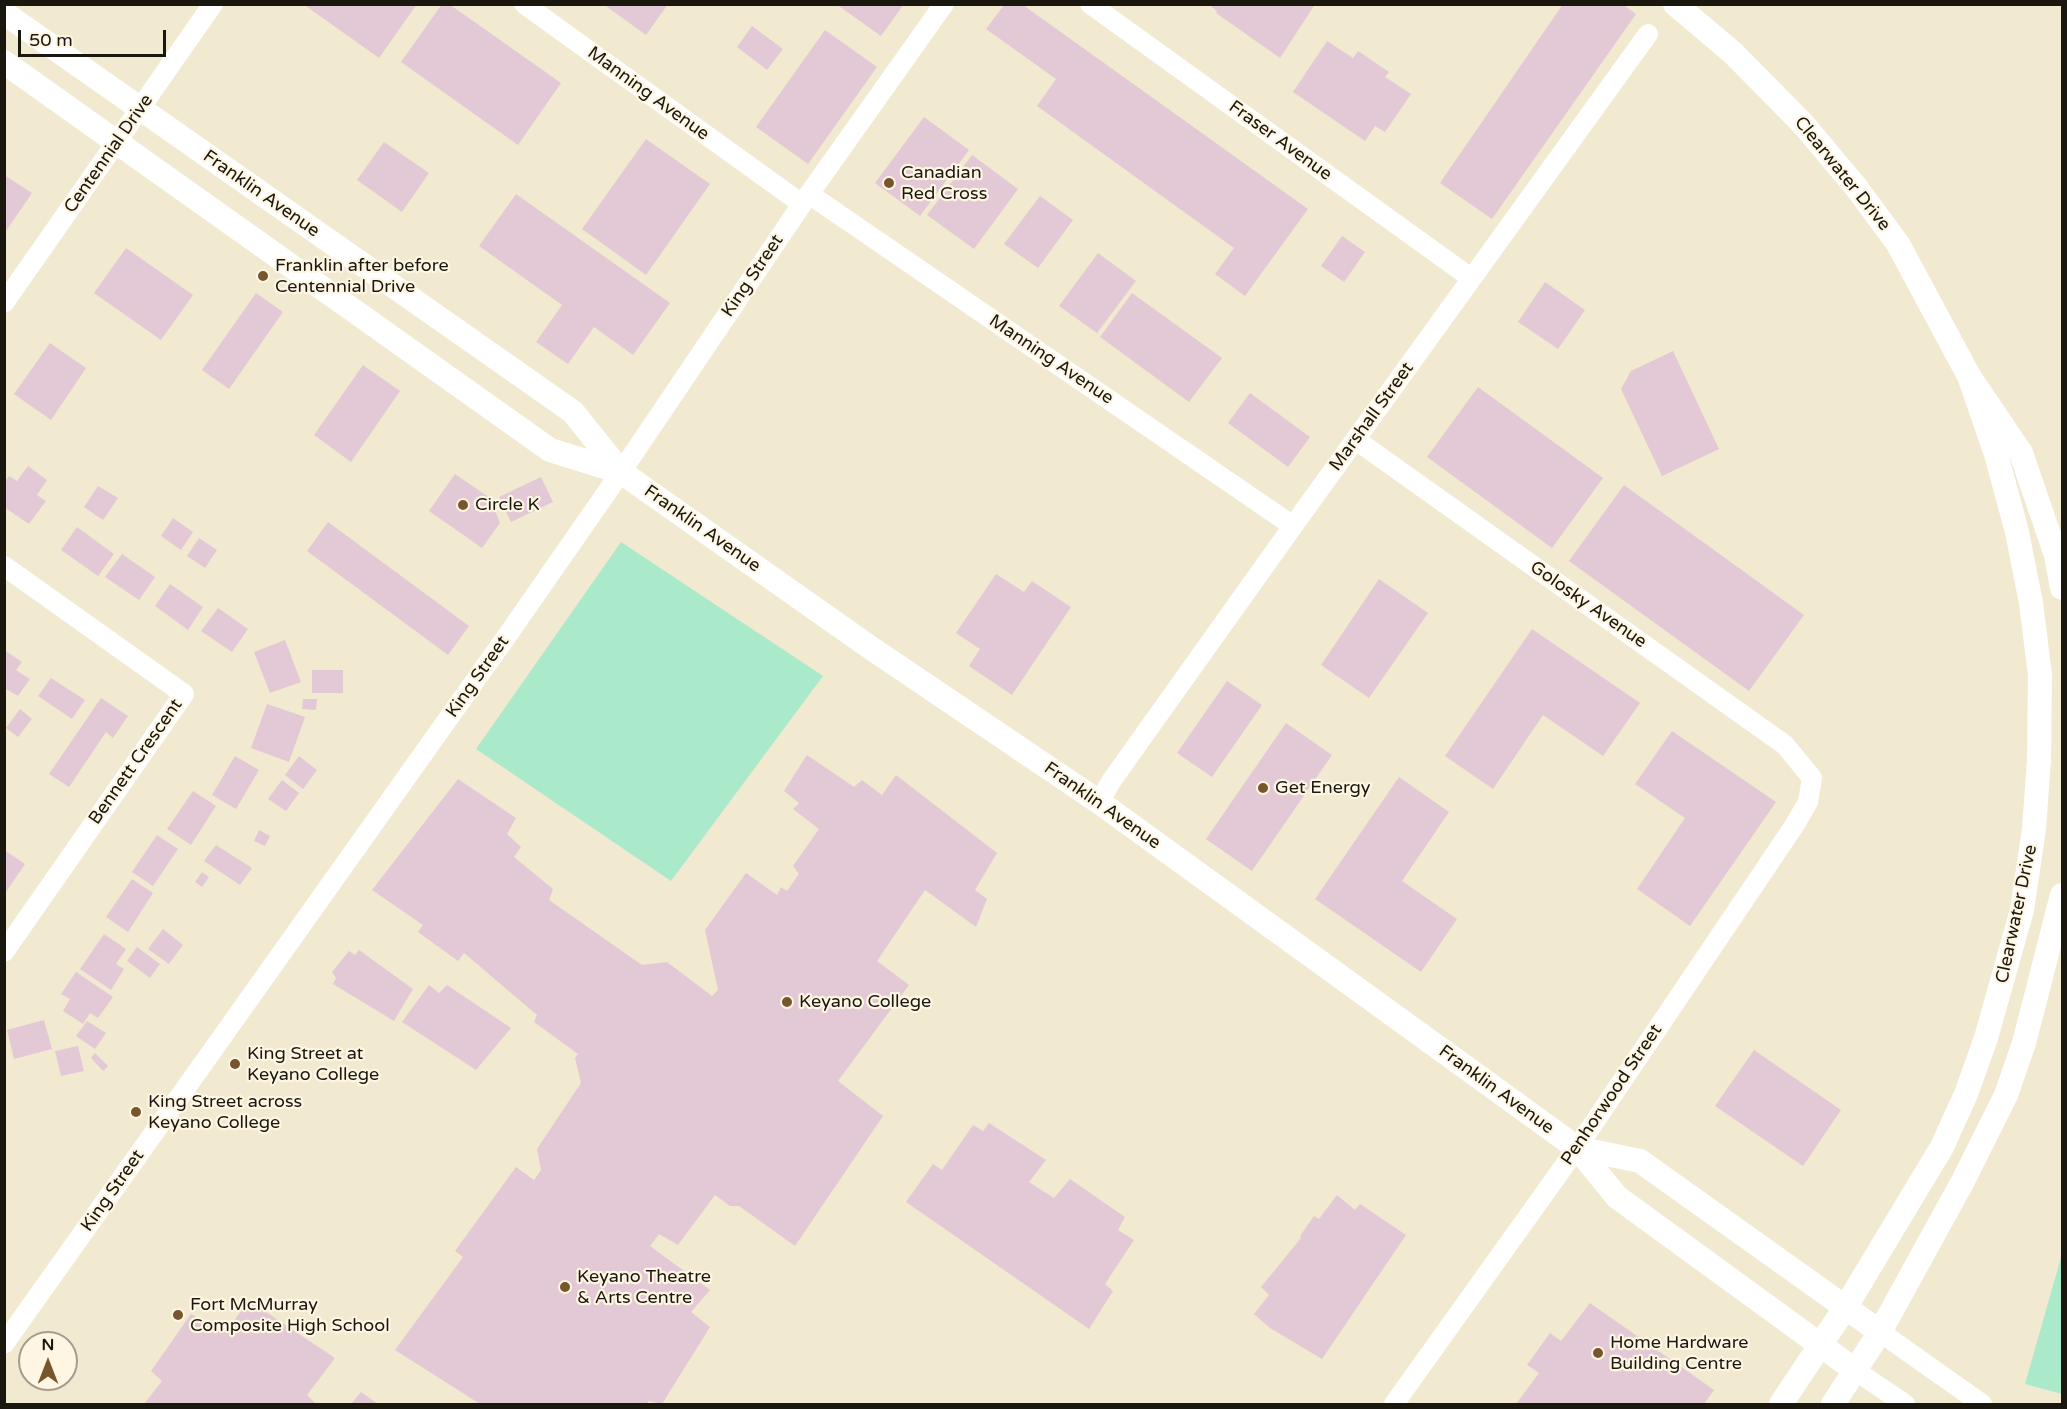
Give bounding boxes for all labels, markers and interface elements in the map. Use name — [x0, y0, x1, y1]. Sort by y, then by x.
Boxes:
scale bar — [21, 18, 170, 56]
text: 50 m — [29, 29, 73, 51]
street label: Manning Avenue — [583, 43, 713, 145]
street label: Centennial Drive — [60, 90, 158, 218]
street label: Fraser Avenue — [1224, 96, 1336, 186]
street label: Clearwater Drive — [1789, 112, 1895, 236]
street label: Franklin Avenue — [199, 146, 323, 242]
place label: Canadian Red Cross — [901, 162, 987, 204]
marker: Canadian Red Cross — [882, 176, 896, 190]
street label: King Street — [717, 231, 789, 321]
place label: Franklin after before Centennial Drive — [275, 255, 449, 298]
marker: Franklin after before Centennial Drive — [256, 269, 270, 283]
street label: Manning Avenue — [985, 310, 1117, 410]
street label: Marshall Street — [1325, 358, 1419, 476]
street label: Franklin Avenue — [640, 481, 764, 577]
place label: Circle K — [475, 494, 540, 516]
marker: Circle K — [456, 498, 470, 512]
street label: Golosky Avenue — [1526, 557, 1650, 653]
street label: King Street — [442, 632, 514, 722]
street label: Bennett Crescent — [85, 695, 187, 829]
street label: Franklin Avenue — [1040, 758, 1164, 854]
place label: Get Energy — [1275, 777, 1371, 799]
marker: Get Energy — [1256, 781, 1270, 795]
street label: Clearwater Drive — [1992, 843, 2042, 985]
place label: Keyano College — [799, 991, 931, 1013]
marker: Keyano College — [780, 995, 794, 1009]
street label: Penhorwood Street — [1557, 1020, 1667, 1170]
street label: Franklin Avenue — [1434, 1041, 1558, 1139]
place label: King Street at Keyano College — [247, 1043, 379, 1086]
marker: King Street at Keyano College — [228, 1057, 242, 1071]
place label: King Street across Keyano College — [148, 1091, 302, 1134]
marker: King Street across Keyano College — [129, 1105, 143, 1119]
street label: King Street — [77, 1146, 149, 1236]
place label: Keyano Theatre & Arts Centre — [577, 1266, 711, 1308]
marker: Keyano Theatre & Arts Centre — [558, 1280, 572, 1294]
place label: Fort McMurray Composite High School — [190, 1294, 390, 1336]
marker: Fort McMurray Composite High School — [171, 1308, 185, 1322]
north arrow — [18, 1331, 78, 1391]
place label: Home Hardware Building Centre — [1610, 1332, 1748, 1374]
text: N — [42, 1335, 54, 1355]
marker: Home Hardware Building Centre — [1591, 1346, 1605, 1360]

